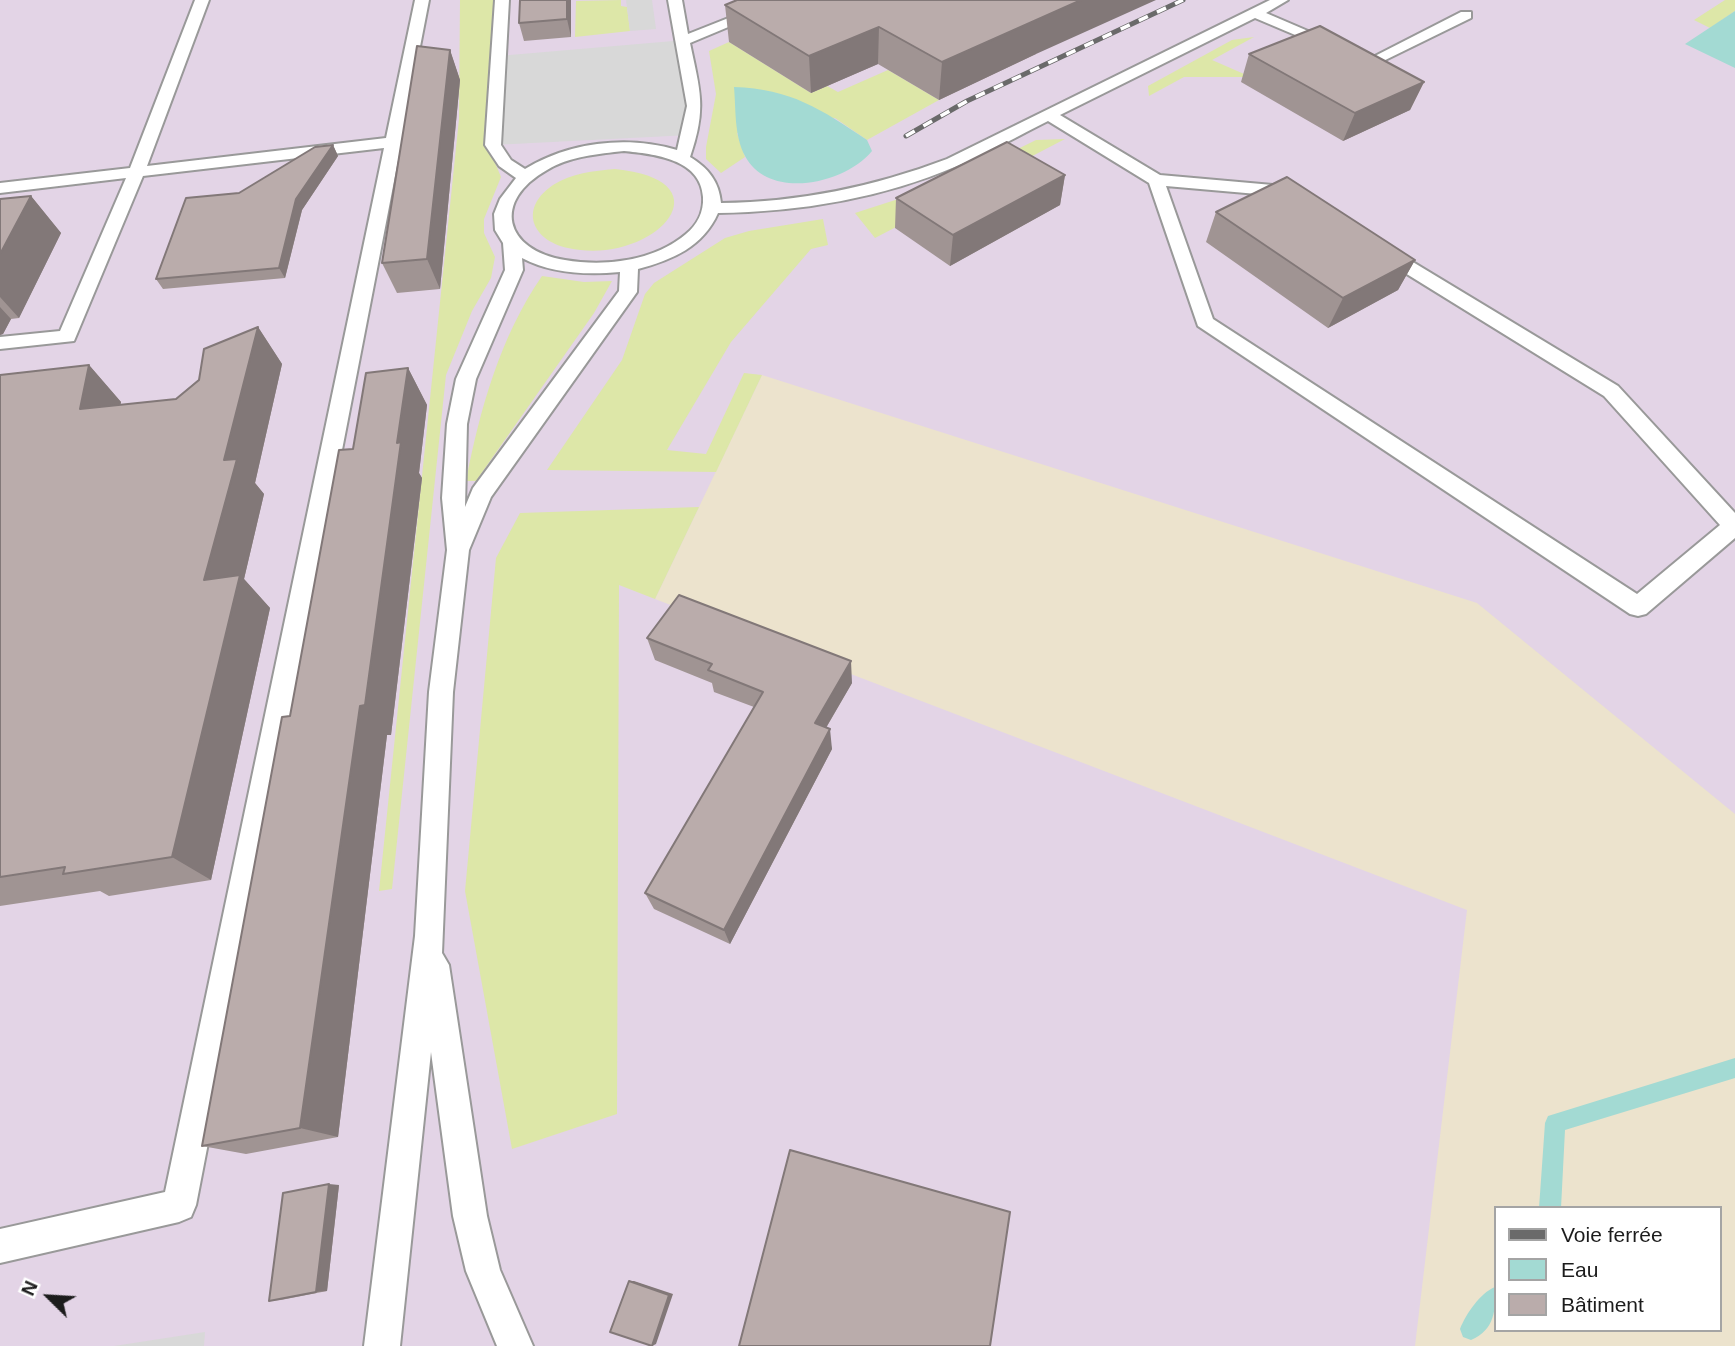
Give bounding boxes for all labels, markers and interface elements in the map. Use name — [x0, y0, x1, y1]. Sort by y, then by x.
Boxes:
legend — [1494, 1206, 1721, 1332]
text: Voie ferrée — [1561, 1223, 1663, 1246]
text: Eau — [1561, 1258, 1598, 1281]
north arrow — [14, 1262, 84, 1332]
text: N — [17, 1278, 42, 1299]
text: Bâtiment — [1561, 1293, 1644, 1316]

